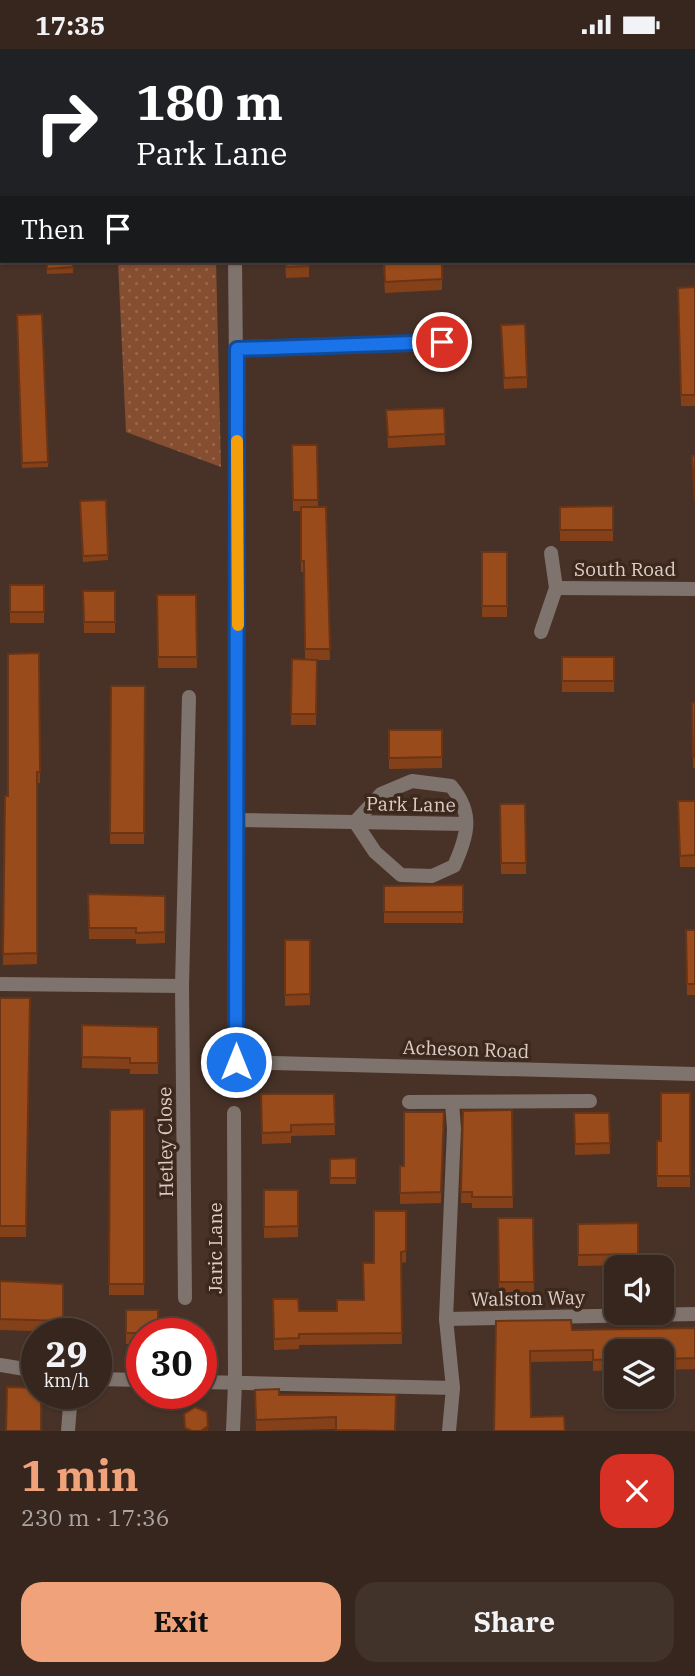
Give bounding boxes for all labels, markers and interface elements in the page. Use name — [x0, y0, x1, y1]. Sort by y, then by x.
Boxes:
text: 17:35 — [35, 8, 105, 42]
text: 180 m — [136, 70, 283, 133]
icon: right — [21, 77, 112, 168]
text: Park Lane — [136, 132, 287, 174]
icon: arrive — [99, 210, 137, 248]
text: Then — [21, 212, 85, 246]
pin — [412, 312, 472, 372]
icon: arrive — [423, 323, 461, 361]
street label: South Road — [574, 557, 676, 581]
street label: Park Lane — [366, 791, 456, 817]
position arrow — [199, 1025, 273, 1099]
street label: Acheson Road — [402, 1035, 530, 1063]
street label: Hetley Close — [152, 1087, 178, 1197]
street label: Jaric Lane — [203, 1202, 227, 1294]
map controls — [604, 1255, 674, 1409]
button: sound — [604, 1255, 674, 1325]
street label: Walston Way — [471, 1285, 586, 1311]
speed limit sign: 30 — [126, 1318, 217, 1409]
text: 29 — [45, 1331, 88, 1377]
button: layers — [604, 1339, 674, 1409]
text: km/h — [44, 1369, 89, 1392]
text: 1 min — [21, 1448, 139, 1503]
button: close — [600, 1454, 674, 1528]
text: 230 m · 17:36 — [21, 1502, 170, 1532]
button: Exit — [21, 1582, 341, 1662]
button: Share — [355, 1582, 674, 1662]

